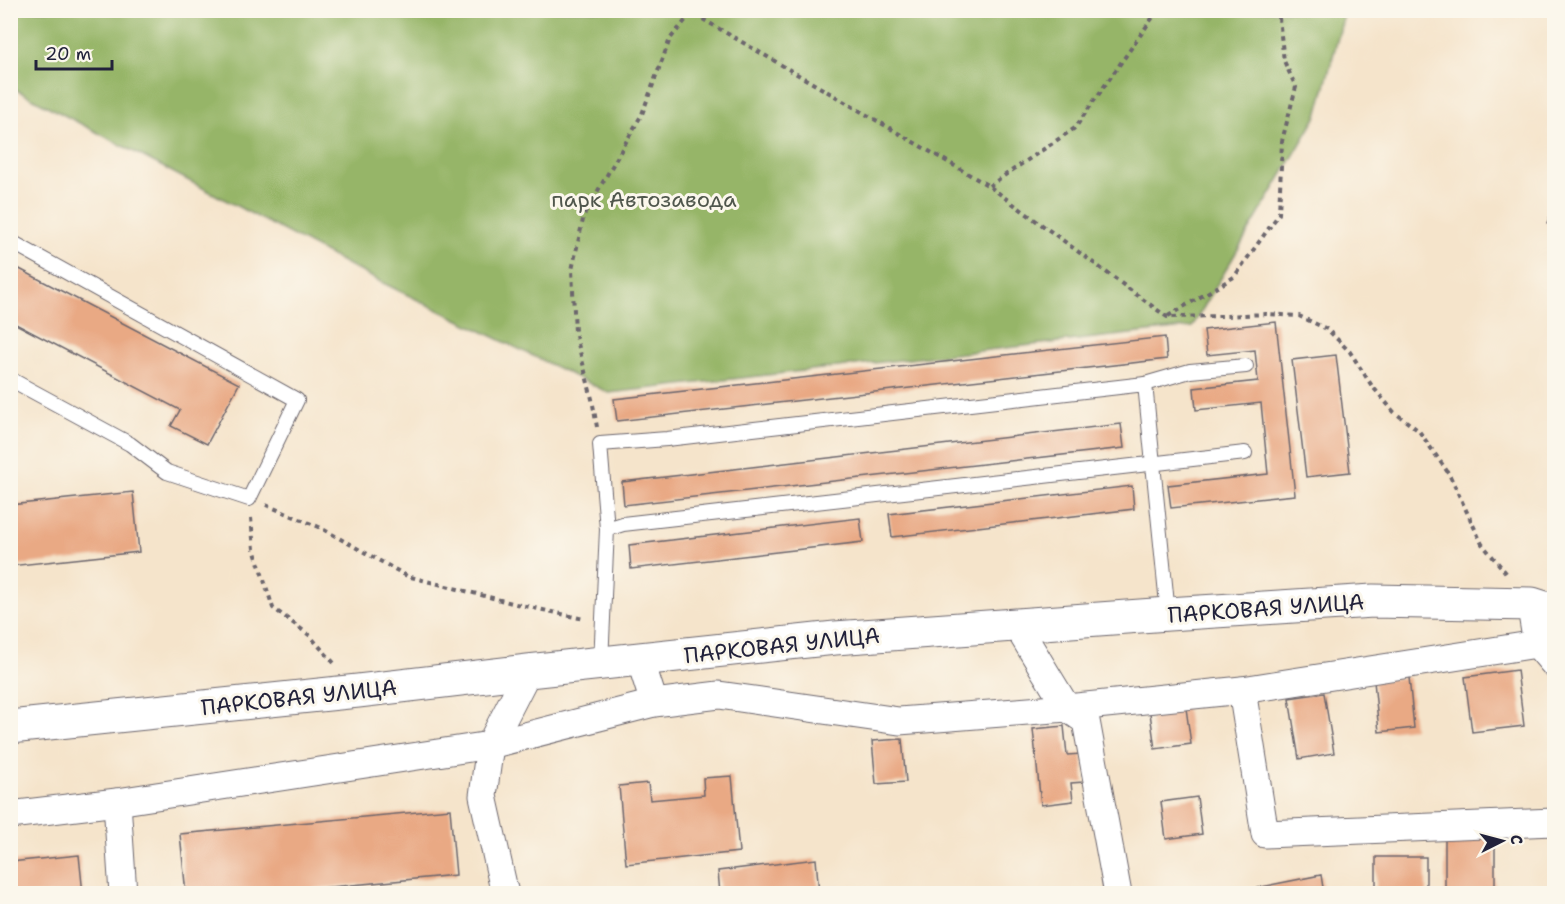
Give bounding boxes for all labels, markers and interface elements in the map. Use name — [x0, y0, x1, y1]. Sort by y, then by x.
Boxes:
scale bar — [36, 33, 112, 71]
text: 20 m — [45, 42, 91, 66]
park label: парк Автозавода — [551, 185, 737, 214]
street label: ПАРКОВАЯ УЛИЦА — [1167, 587, 1365, 630]
street label: ПАРКОВАЯ УЛИЦА — [683, 621, 881, 670]
street label: ПАРКОВАЯ УЛИЦА — [200, 673, 398, 722]
north arrow — [1472, 811, 1532, 871]
text: С — [1505, 833, 1527, 846]

